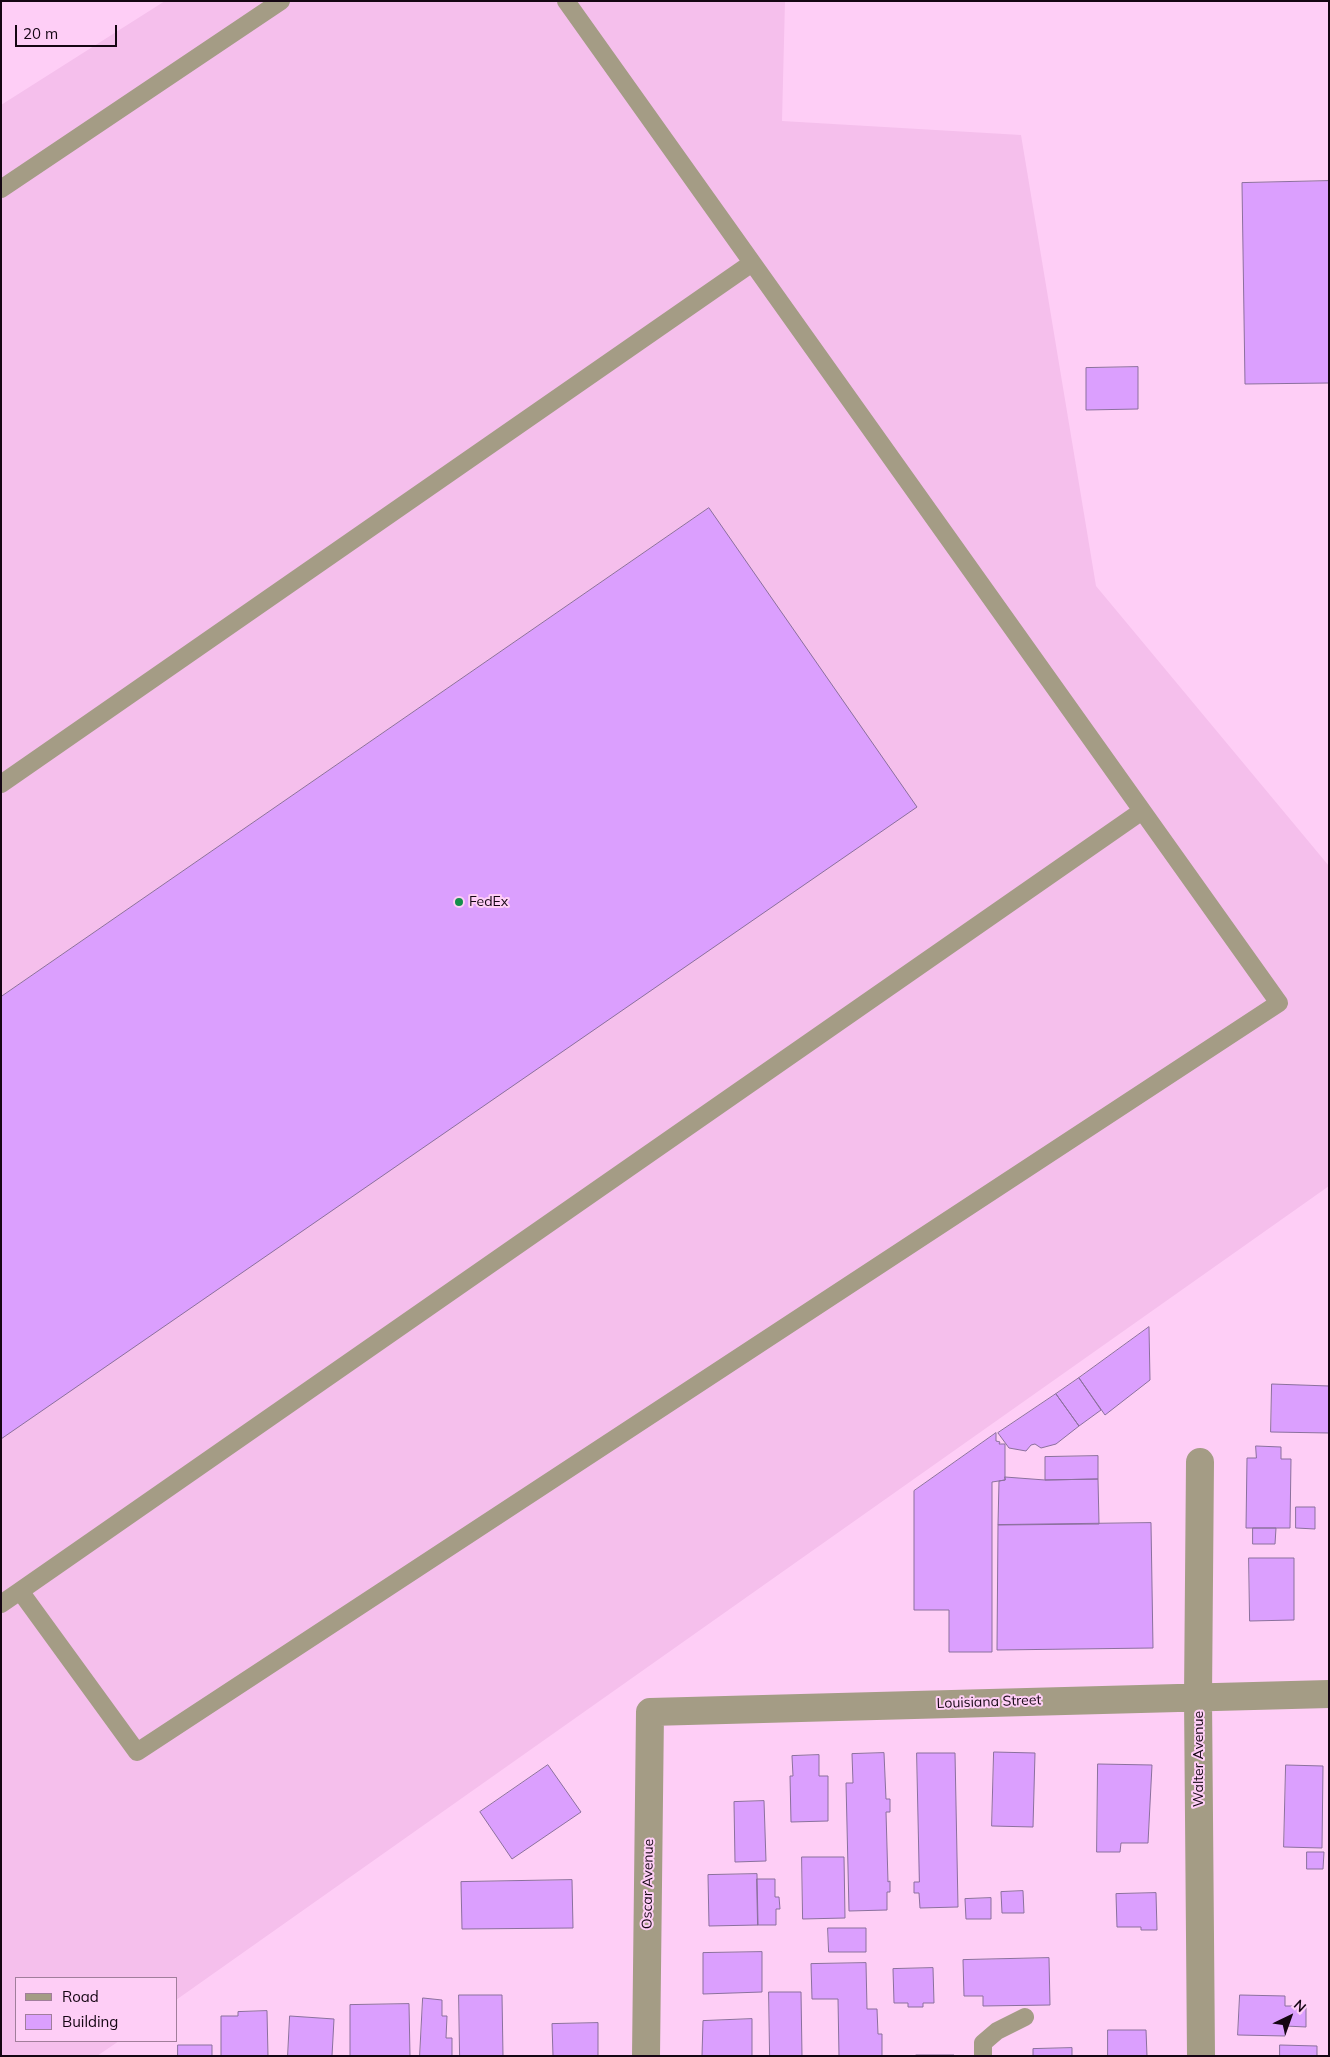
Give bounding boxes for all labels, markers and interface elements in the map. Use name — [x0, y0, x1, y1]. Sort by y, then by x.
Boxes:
scale bar — [18, 15, 120, 47]
text: 20 m — [23, 24, 58, 43]
place label: FedEx — [469, 894, 508, 910]
marker: FedEx — [453, 896, 465, 908]
street label: Louisiana Street — [936, 1692, 1042, 1712]
street label: Walter Avenue — [1191, 1711, 1207, 1807]
street label: Oscar Avenue — [639, 1839, 657, 1929]
legend — [15, 1977, 178, 2042]
text: Road — [62, 1987, 99, 2006]
north arrow — [1265, 1992, 1315, 2042]
text: N — [1290, 1996, 1310, 2016]
text: Building — [62, 2012, 118, 2031]

